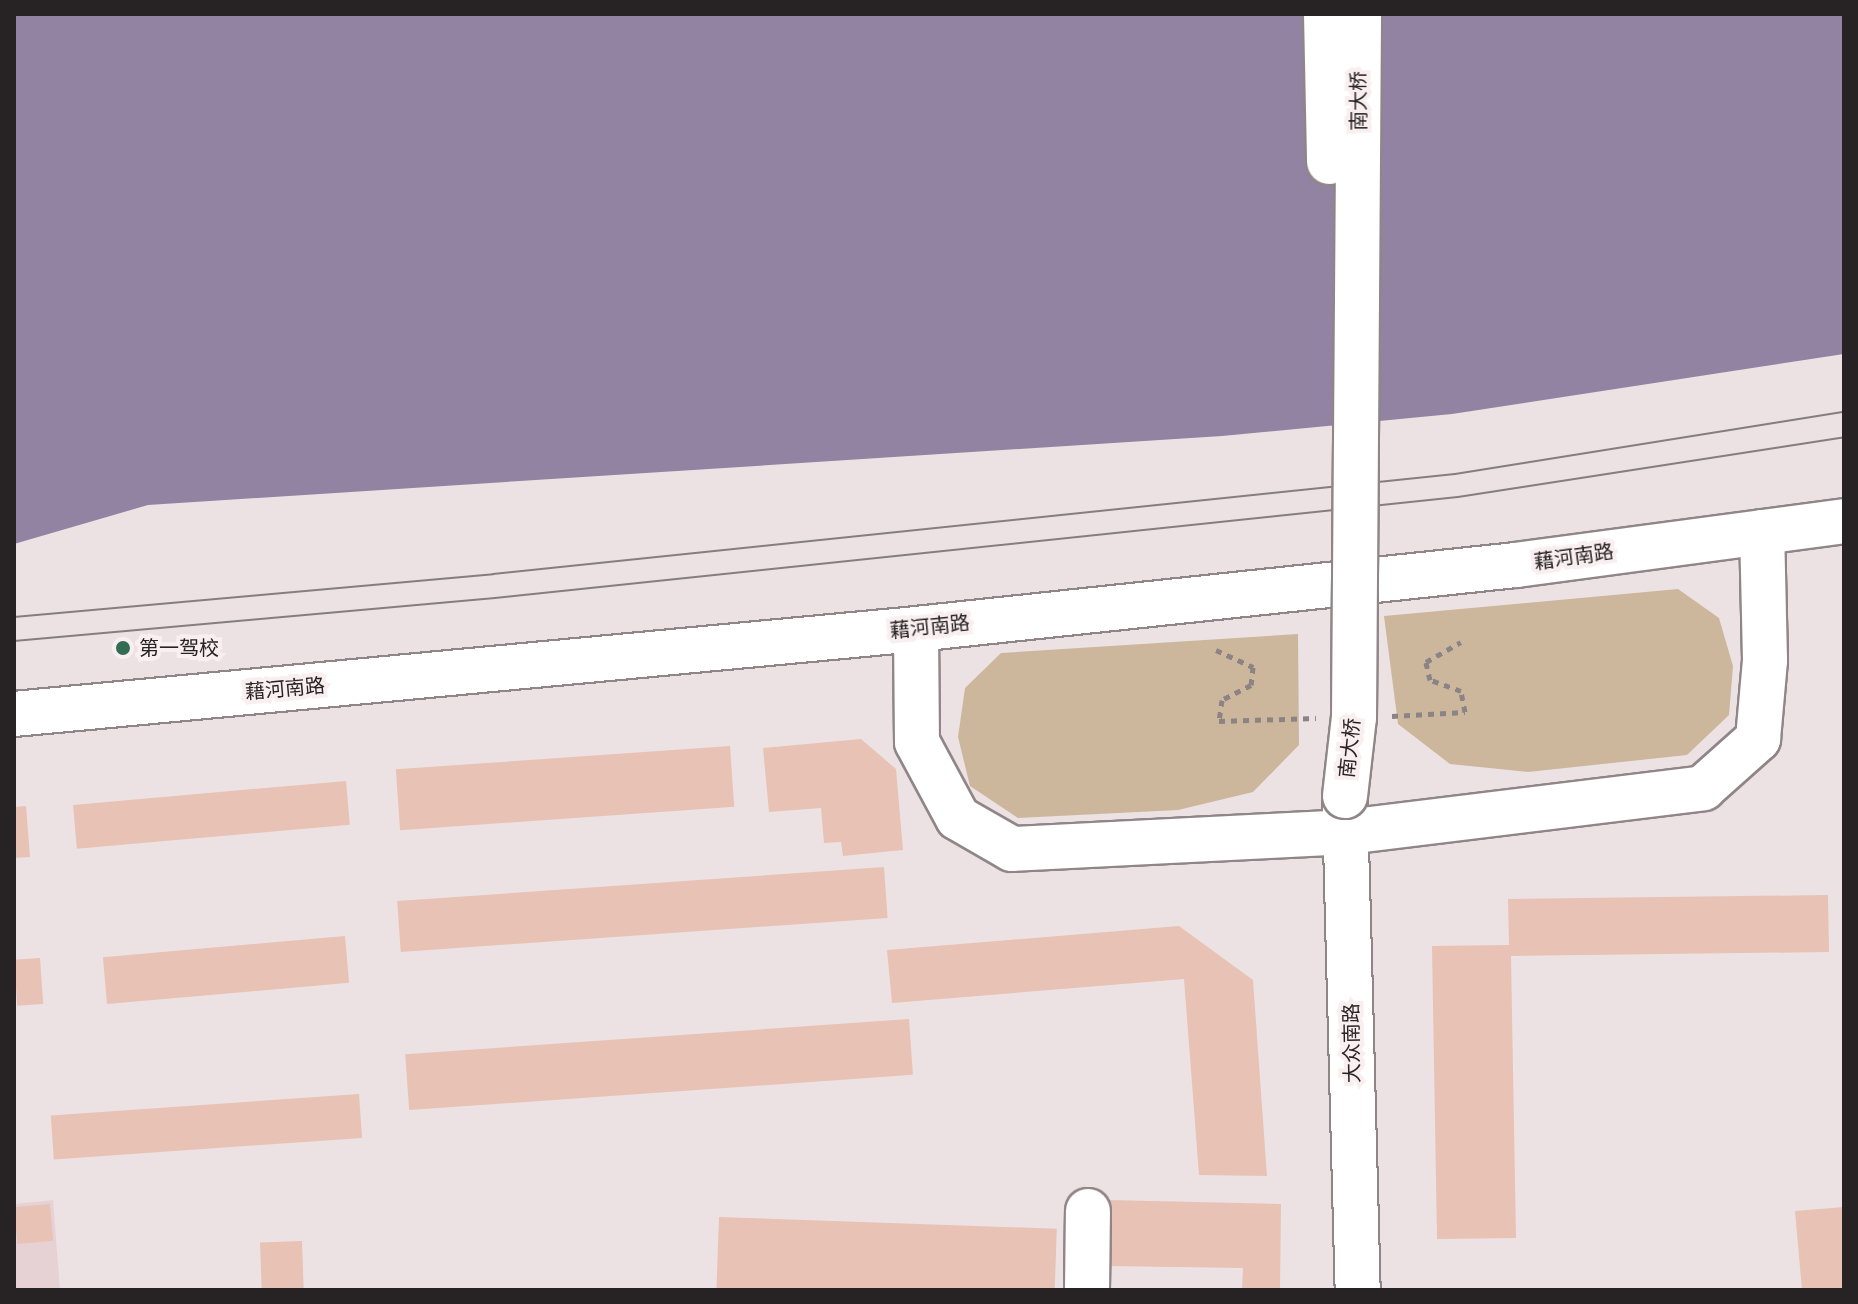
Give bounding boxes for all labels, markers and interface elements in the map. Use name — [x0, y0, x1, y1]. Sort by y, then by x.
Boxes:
street label: 南大桥 — [1347, 71, 1371, 131]
street label: 藉河南路 — [1533, 540, 1615, 574]
street label: 藉河南路 — [889, 611, 971, 643]
place label: 第一驾校 — [139, 636, 219, 660]
marker: 第一驾校 — [114, 639, 132, 657]
street label: 藉河南路 — [244, 674, 326, 704]
street label: 南大桥 — [1335, 717, 1365, 779]
street label: 大众南路 — [1339, 1003, 1365, 1083]

